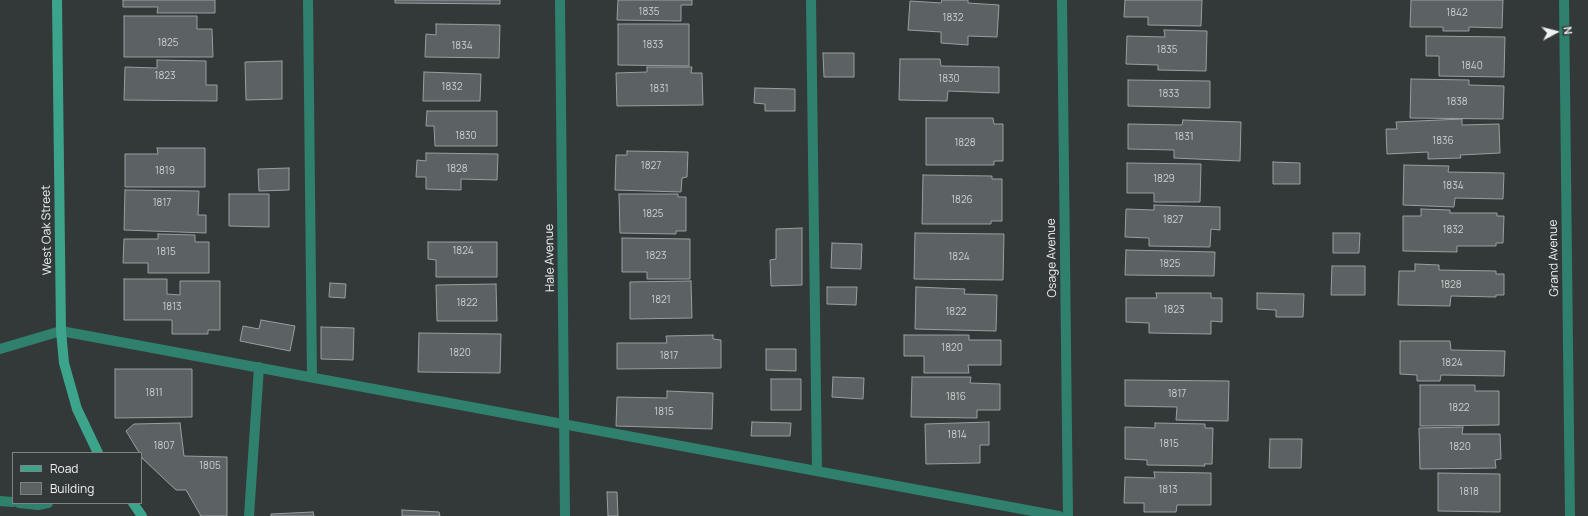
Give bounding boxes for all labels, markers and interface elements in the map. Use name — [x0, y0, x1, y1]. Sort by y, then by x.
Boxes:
house number: 1835 — [638, 6, 660, 18]
house number: 1842 — [1446, 7, 1468, 19]
house number: 1832 — [943, 12, 963, 24]
north arrow — [1536, 12, 1576, 52]
text: N — [1560, 26, 1576, 35]
house number: 1825 — [157, 37, 179, 49]
house number: 1833 — [643, 39, 663, 51]
house number: 1834 — [451, 40, 473, 52]
house number: 1835 — [1156, 44, 1178, 56]
house number: 1840 — [1461, 60, 1483, 72]
house number: 1823 — [155, 70, 175, 82]
house number: 1830 — [938, 73, 960, 85]
house number: 1832 — [442, 81, 462, 93]
house number: 1831 — [649, 83, 669, 95]
house number: 1833 — [1159, 88, 1179, 100]
house number: 1838 — [1446, 96, 1468, 108]
house number: 1830 — [455, 130, 477, 142]
house number: 1831 — [1174, 131, 1194, 143]
house number: 1836 — [1432, 135, 1454, 147]
house number: 1828 — [954, 137, 976, 149]
house number: 1827 — [641, 160, 661, 172]
house number: 1828 — [446, 163, 468, 175]
house number: 1819 — [155, 165, 175, 177]
house number: 1829 — [1153, 173, 1175, 185]
house number: 1834 — [1442, 180, 1464, 192]
street label: West Oak Street — [39, 185, 55, 275]
house number: 1826 — [951, 194, 973, 206]
house number: 1817 — [153, 197, 171, 209]
house number: 1825 — [642, 208, 664, 220]
house number: 1827 — [1163, 214, 1183, 226]
street label: Osage Avenue — [1044, 218, 1060, 298]
street label: Grand Avenue — [1546, 219, 1562, 297]
street label: Hale Avenue — [542, 224, 558, 292]
house number: 1832 — [1443, 224, 1463, 236]
house number: 1824 — [452, 245, 474, 257]
house number: 1815 — [156, 246, 176, 258]
house number: 1823 — [646, 250, 666, 262]
house number: 1824 — [948, 251, 970, 263]
house number: 1825 — [1159, 258, 1181, 270]
house number: 1828 — [1440, 279, 1462, 291]
house number: 1821 — [651, 294, 671, 306]
house number: 1822 — [456, 297, 478, 309]
house number: 1813 — [162, 301, 182, 313]
house number: 1823 — [1164, 304, 1184, 316]
house number: 1822 — [945, 306, 967, 318]
house number: 1820 — [941, 342, 963, 354]
house number: 1820 — [449, 347, 471, 359]
house number: 1817 — [660, 350, 678, 362]
house number: 1824 — [1441, 357, 1463, 369]
house number: 1811 — [145, 387, 163, 399]
house number: 1817 — [1168, 388, 1186, 400]
house number: 1816 — [946, 391, 966, 403]
house number: 1822 — [1448, 402, 1470, 414]
house number: 1815 — [654, 406, 674, 418]
house number: 1814 — [947, 429, 967, 441]
house number: 1815 — [1159, 438, 1179, 450]
house number: 1807 — [154, 440, 174, 452]
house number: 1820 — [1449, 441, 1471, 453]
legend — [12, 452, 142, 504]
text: Road — [50, 460, 78, 477]
house number: 1805 — [199, 460, 221, 472]
text: Building — [50, 480, 94, 497]
house number: 1813 — [1158, 484, 1178, 496]
house number: 1818 — [1459, 486, 1479, 498]

